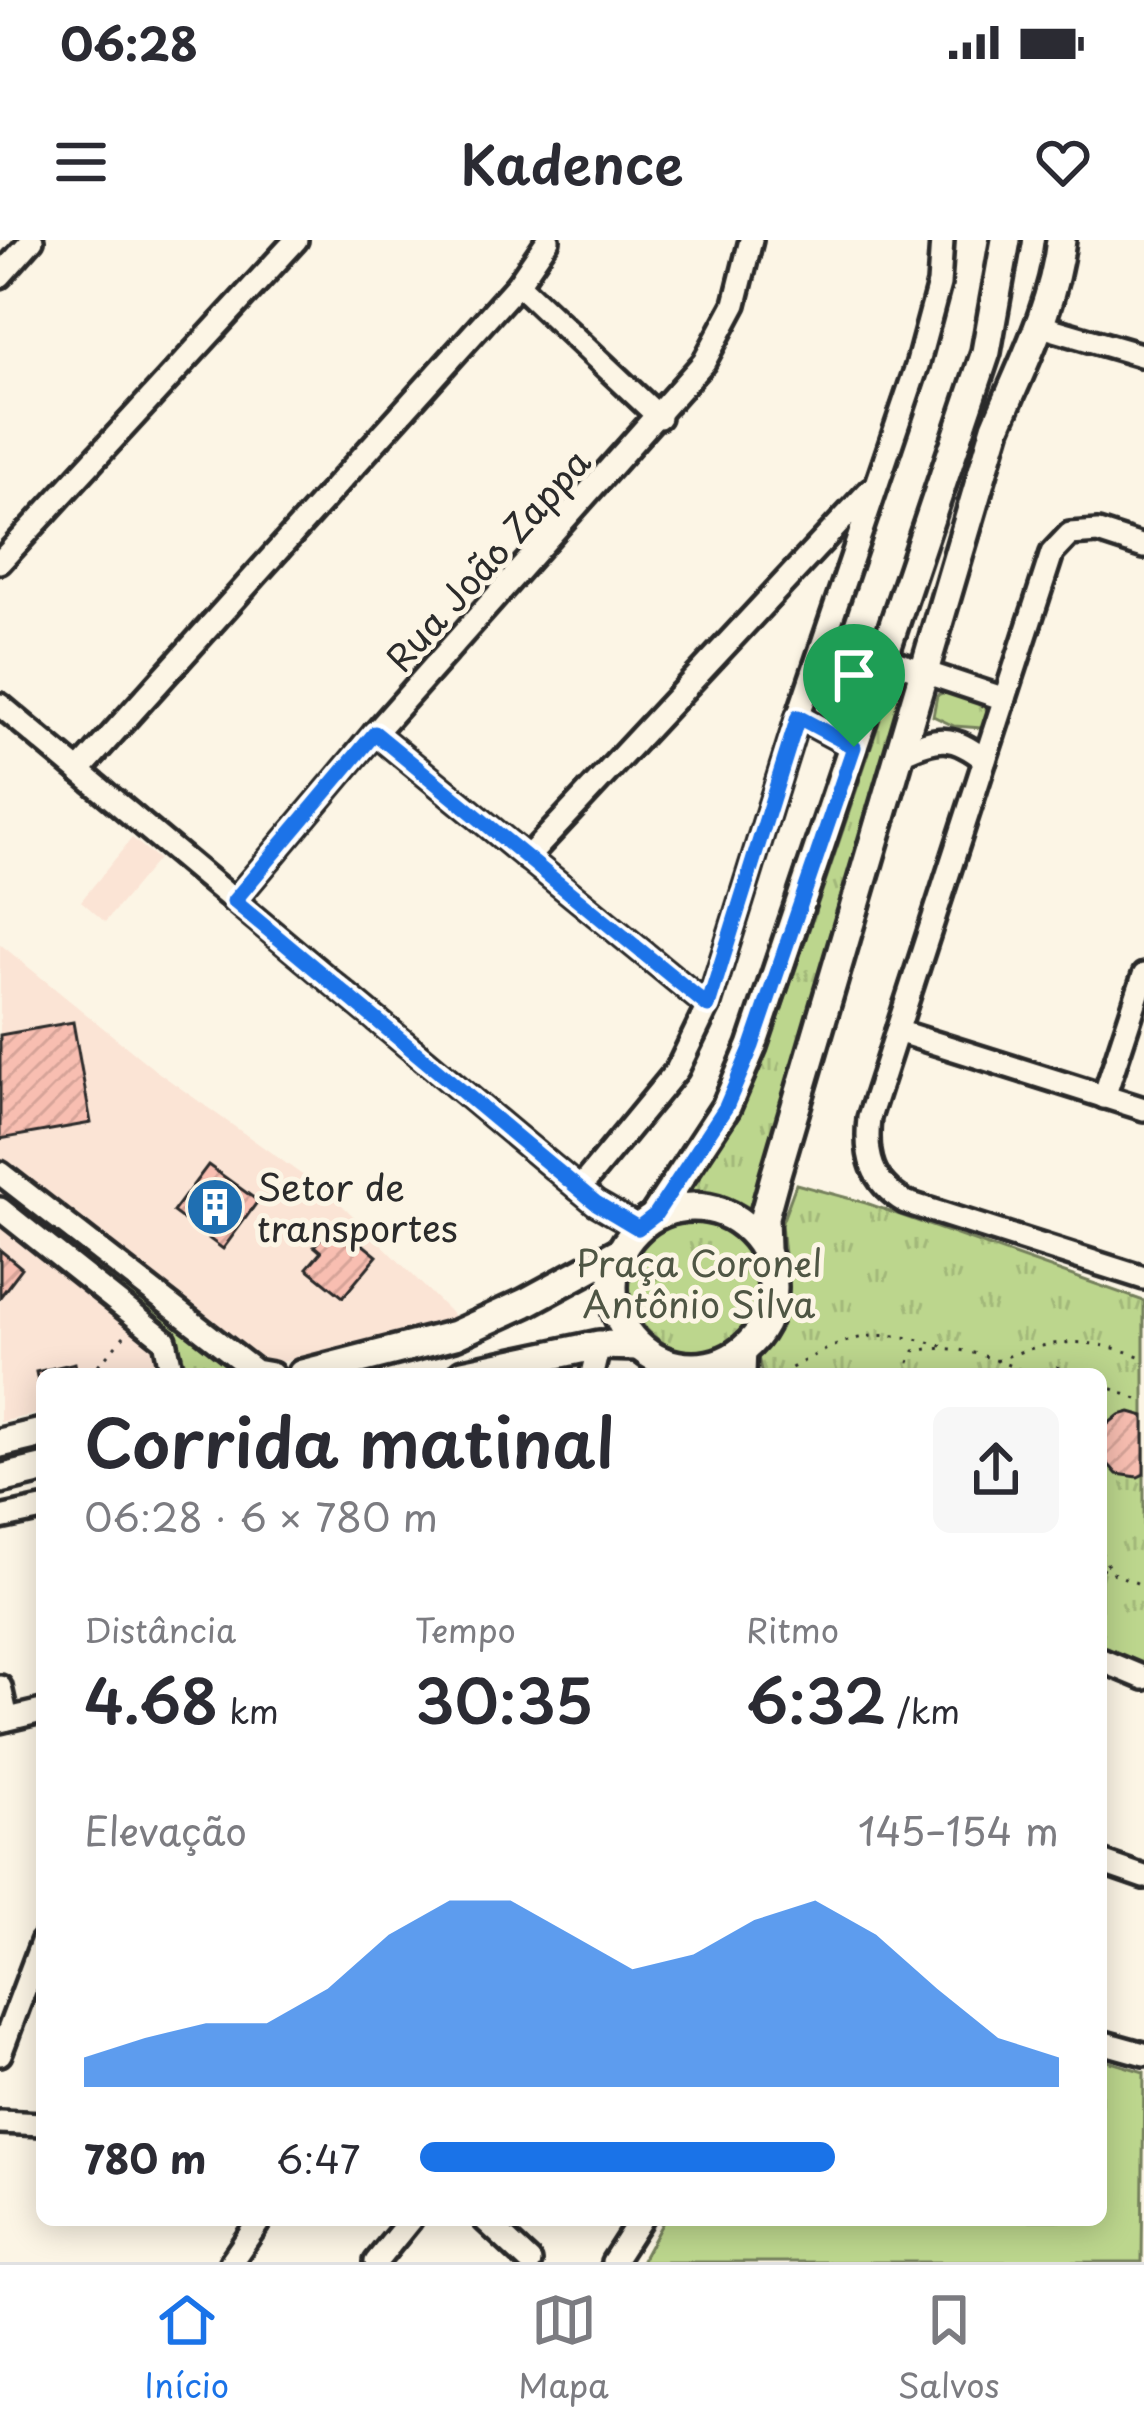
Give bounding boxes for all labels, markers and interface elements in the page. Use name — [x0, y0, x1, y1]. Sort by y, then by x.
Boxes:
text: 06:28 — [60, 8, 198, 76]
text: Kadence — [460, 122, 684, 203]
icon: menu — [48, 129, 114, 195]
icon: heart — [1030, 129, 1096, 195]
street label: Rua João Zappa — [372, 435, 602, 682]
pin — [803, 624, 905, 747]
icon: arrive — [821, 642, 887, 708]
place label: Setor de transportes — [257, 1159, 458, 1254]
building icon: Setor de transportes — [184, 1176, 246, 1238]
park label: Praça Coronel Antônio Silva — [576, 1235, 822, 1330]
text: Corrida matinal — [84, 1391, 615, 1490]
button: share — [933, 1407, 1059, 1533]
text: 06:28 · 6 × 780 m — [84, 1486, 438, 1545]
text: Distância — [84, 1604, 236, 1654]
text: Tempo — [415, 1604, 516, 1654]
text: Ritmo — [746, 1604, 839, 1654]
text: 4.68 — [84, 1654, 218, 1744]
text: 30:35 — [415, 1654, 593, 1744]
text: 6:32 — [746, 1654, 886, 1744]
text: km — [218, 1685, 279, 1735]
text: /km — [886, 1685, 960, 1735]
text: Elevação — [84, 1800, 247, 1859]
text: 145–154 m — [858, 1800, 1059, 1859]
text: 780 m — [84, 2128, 206, 2187]
text: 6:47 — [276, 2128, 360, 2187]
tab: Início — [144, 2287, 229, 2409]
tab: Mapa — [518, 2287, 609, 2409]
tab: Salvos — [898, 2287, 1000, 2409]

